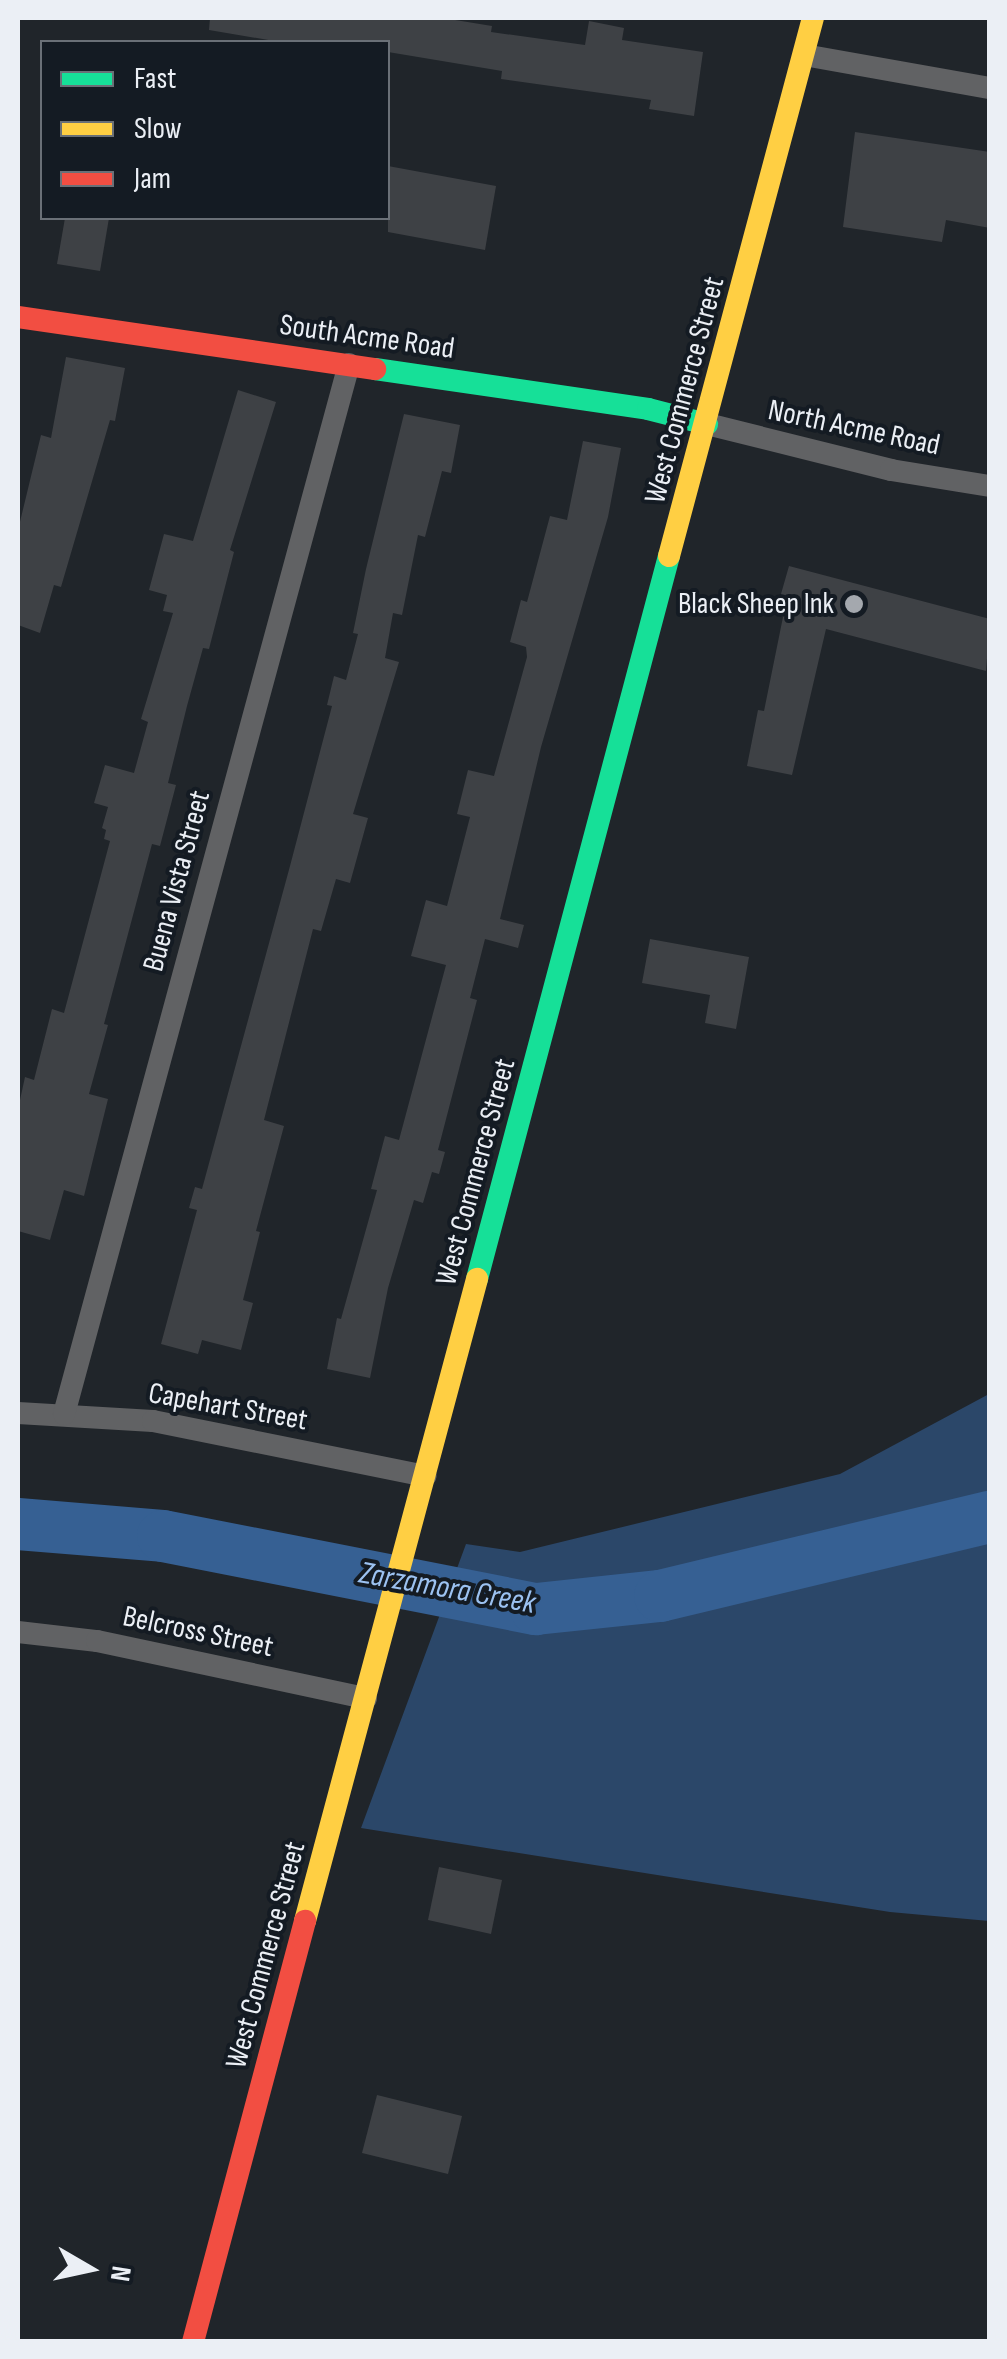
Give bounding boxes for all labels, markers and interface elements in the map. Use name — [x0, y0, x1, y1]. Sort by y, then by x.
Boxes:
legend — [40, 40, 390, 220]
text: Fast — [134, 61, 176, 97]
text: Slow — [134, 111, 182, 147]
text: Jam — [134, 161, 171, 197]
street label: West Commerce Street — [637, 273, 733, 507]
street label: South Acme Road — [277, 307, 457, 367]
street label: North Acme Road — [765, 392, 943, 464]
place label: Black Sheep Ink — [678, 586, 834, 622]
marker: Black Sheep Ink — [843, 593, 865, 615]
street label: Buena Vista Street — [136, 787, 218, 975]
street label: West Commerce Street — [428, 1055, 524, 1289]
street label: Capehart Street — [146, 1375, 310, 1439]
water label: Zarzamora Creek — [356, 1555, 538, 1623]
street label: Belcross Street — [120, 1599, 276, 1665]
street label: West Commerce Street — [218, 1838, 314, 2072]
north arrow — [40, 2219, 140, 2319]
text: N — [103, 2264, 138, 2284]

